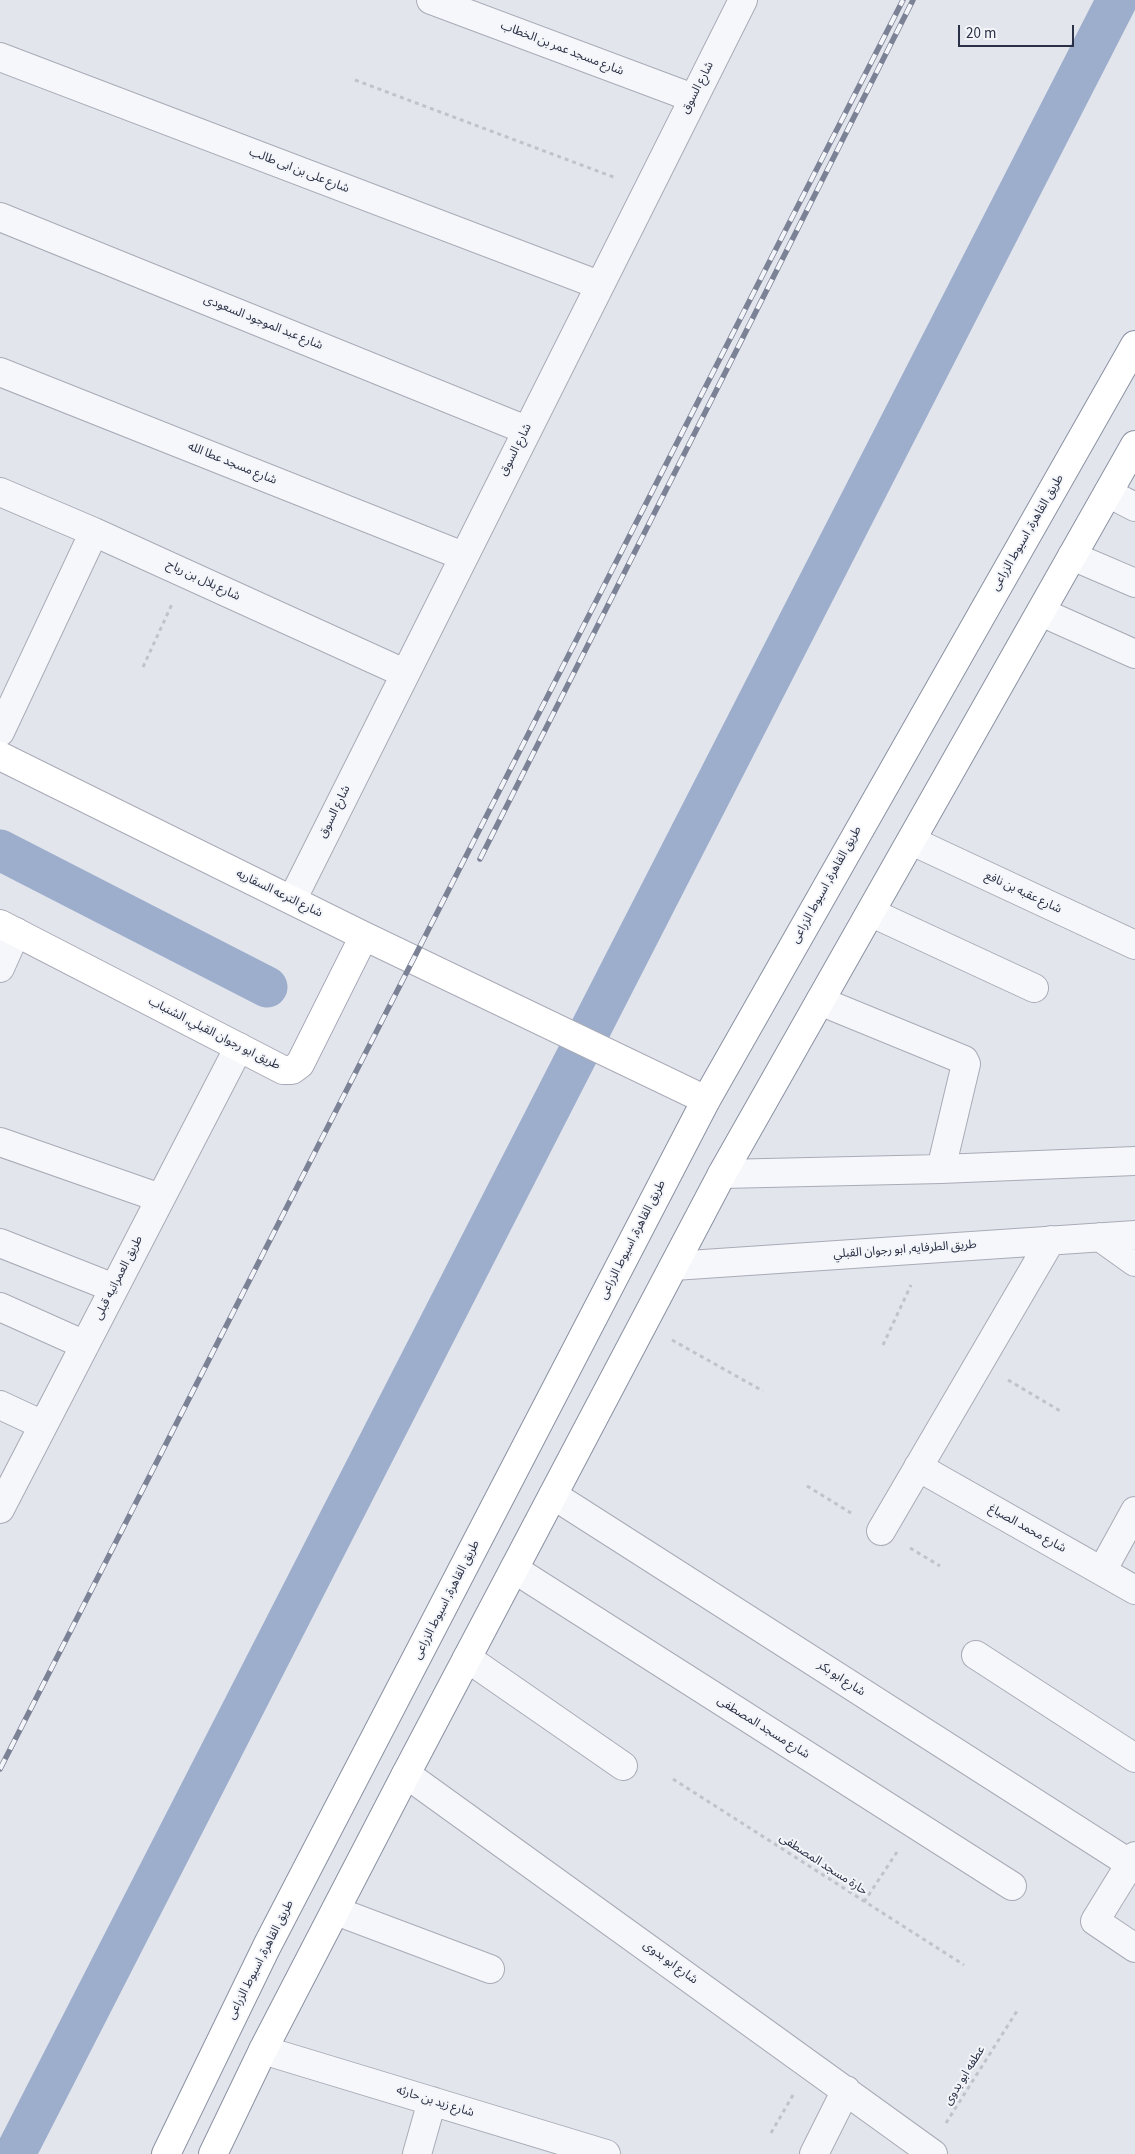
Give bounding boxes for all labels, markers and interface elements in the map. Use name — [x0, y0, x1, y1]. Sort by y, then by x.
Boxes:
scale bar — [960, 15, 1076, 47]
street label: شارع مسجد عمر بن الخطاب — [498, 19, 626, 79]
text: 20 m — [966, 23, 996, 44]
street label: شارع السوق — [679, 59, 717, 117]
street label: شارع على بن ابى طالب — [247, 145, 351, 197]
street label: شارع عبد الموجود السعودى — [201, 293, 325, 353]
street label: شارع السوق — [497, 421, 535, 479]
street label: شارع مسجد عطا الله — [185, 440, 279, 488]
street label: طريق القاهرة, اسيوط الزراعى — [989, 472, 1067, 594]
street label: شارع بلال بن رباح — [164, 558, 242, 604]
street label: شارع السوق — [316, 783, 354, 841]
street label: طريق القاهرة, اسيوط الزراعى — [789, 824, 865, 946]
street label: شارع الترعه السقاريه — [234, 867, 324, 921]
street label: شارع عقبه بن نافع — [982, 869, 1064, 917]
street label: طريق ابو رجوان القبلي, الشنباب — [146, 994, 282, 1074]
street label: طريق القاهرة, اسيوط الزراعى — [597, 1178, 669, 1302]
street label: طريق العمرانيه قبلى — [92, 1234, 146, 1322]
street label: طريق الطرفايه, ابو رجوان القبلي — [833, 1238, 977, 1262]
street label: شارع محمد الصباغ — [986, 1502, 1068, 1556]
street label: طريق القاهرة, اسيوط الزراعى — [411, 1538, 483, 1662]
street label: شارع ابو بكر — [814, 1658, 868, 1700]
street label: شارع مسجد المصطفى — [714, 1694, 812, 1762]
street label: حارة مسجد المصطفى — [776, 1831, 870, 1899]
street label: طريق القاهرة, اسيوط الزراعى — [225, 1898, 297, 2022]
street label: شارع ابو بدوى — [640, 1938, 700, 1988]
street label: عطفه ابو بدوى — [941, 2044, 989, 2108]
street label: شارع زيد بن حارثه — [394, 2083, 476, 2121]

